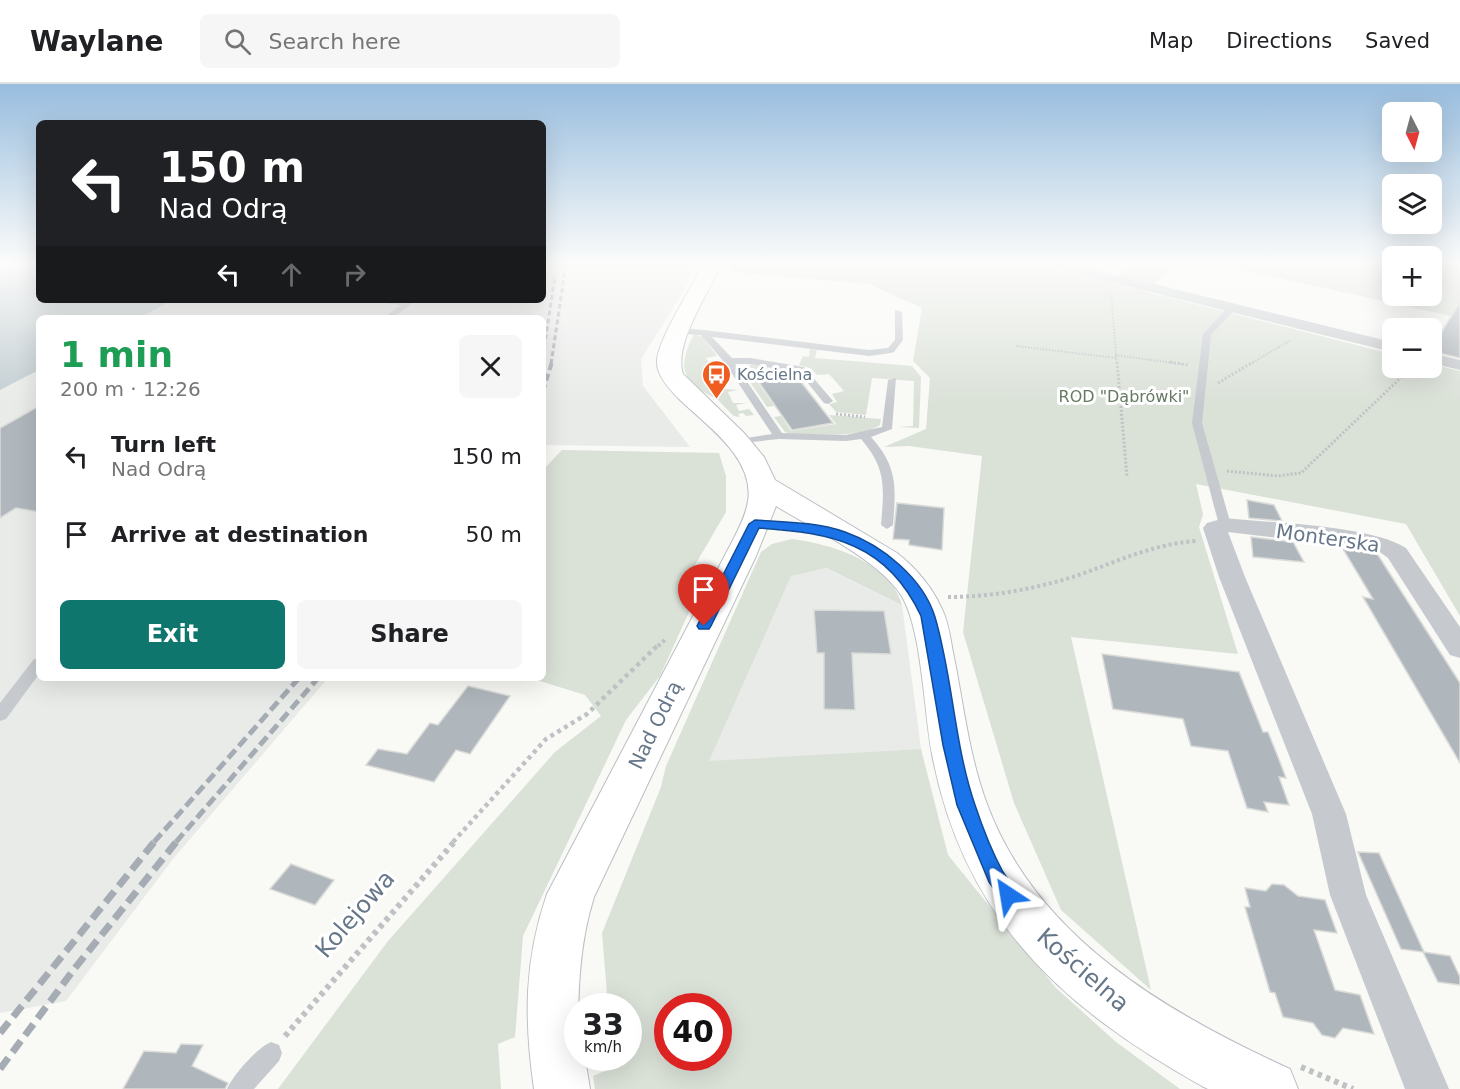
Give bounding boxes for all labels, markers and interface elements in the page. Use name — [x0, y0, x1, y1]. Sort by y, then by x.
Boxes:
search box — [200, 14, 620, 68]
text: Waylane — [30, 25, 164, 58]
icon: search — [221, 25, 254, 58]
text: Search here — [269, 29, 401, 54]
text: Map — [1149, 29, 1193, 53]
text: Directions — [1226, 29, 1332, 53]
text: Saved — [1365, 29, 1430, 53]
north arrow — [1382, 102, 1442, 162]
map controls — [1382, 102, 1442, 378]
text: 150 m — [159, 143, 305, 192]
icon: left — [60, 144, 138, 222]
button: layers — [1382, 174, 1442, 234]
text: Nad Odrą — [159, 193, 288, 224]
button: + — [1382, 246, 1442, 306]
icon: left — [212, 258, 245, 291]
icon: ahead — [275, 258, 308, 291]
icon: right — [338, 258, 371, 291]
button: − — [1382, 318, 1442, 378]
text: 1 min — [60, 334, 173, 375]
button: close — [459, 335, 522, 398]
bus stop icon: Kościelna — [700, 358, 732, 400]
place label: Kościelna — [737, 365, 812, 384]
text: 200 m · 12:26 — [60, 377, 201, 401]
park label: ROD "Dąbrówki" — [1059, 387, 1189, 406]
text: Turn left — [111, 432, 216, 457]
icon: left — [60, 440, 93, 473]
text: 150 m — [452, 444, 522, 469]
text: Nad Odrą — [111, 457, 206, 481]
icon: arrive — [60, 518, 93, 551]
street label: Monterska — [1275, 519, 1381, 557]
text: Arrive at destination — [111, 522, 368, 547]
text: 50 m — [466, 522, 522, 547]
pin — [678, 564, 729, 626]
icon: arrive — [687, 573, 720, 606]
button: Exit — [60, 600, 285, 669]
button: Share — [297, 600, 522, 669]
street label: Nad Odrą — [623, 677, 687, 773]
position arrow — [976, 863, 1040, 927]
street label: Kolejowa — [310, 865, 400, 963]
street label: Kościelna — [1031, 922, 1135, 1018]
speed limit sign: 40 — [654, 993, 732, 1071]
text: 33 — [582, 1007, 624, 1042]
text: km/h — [584, 1038, 622, 1056]

